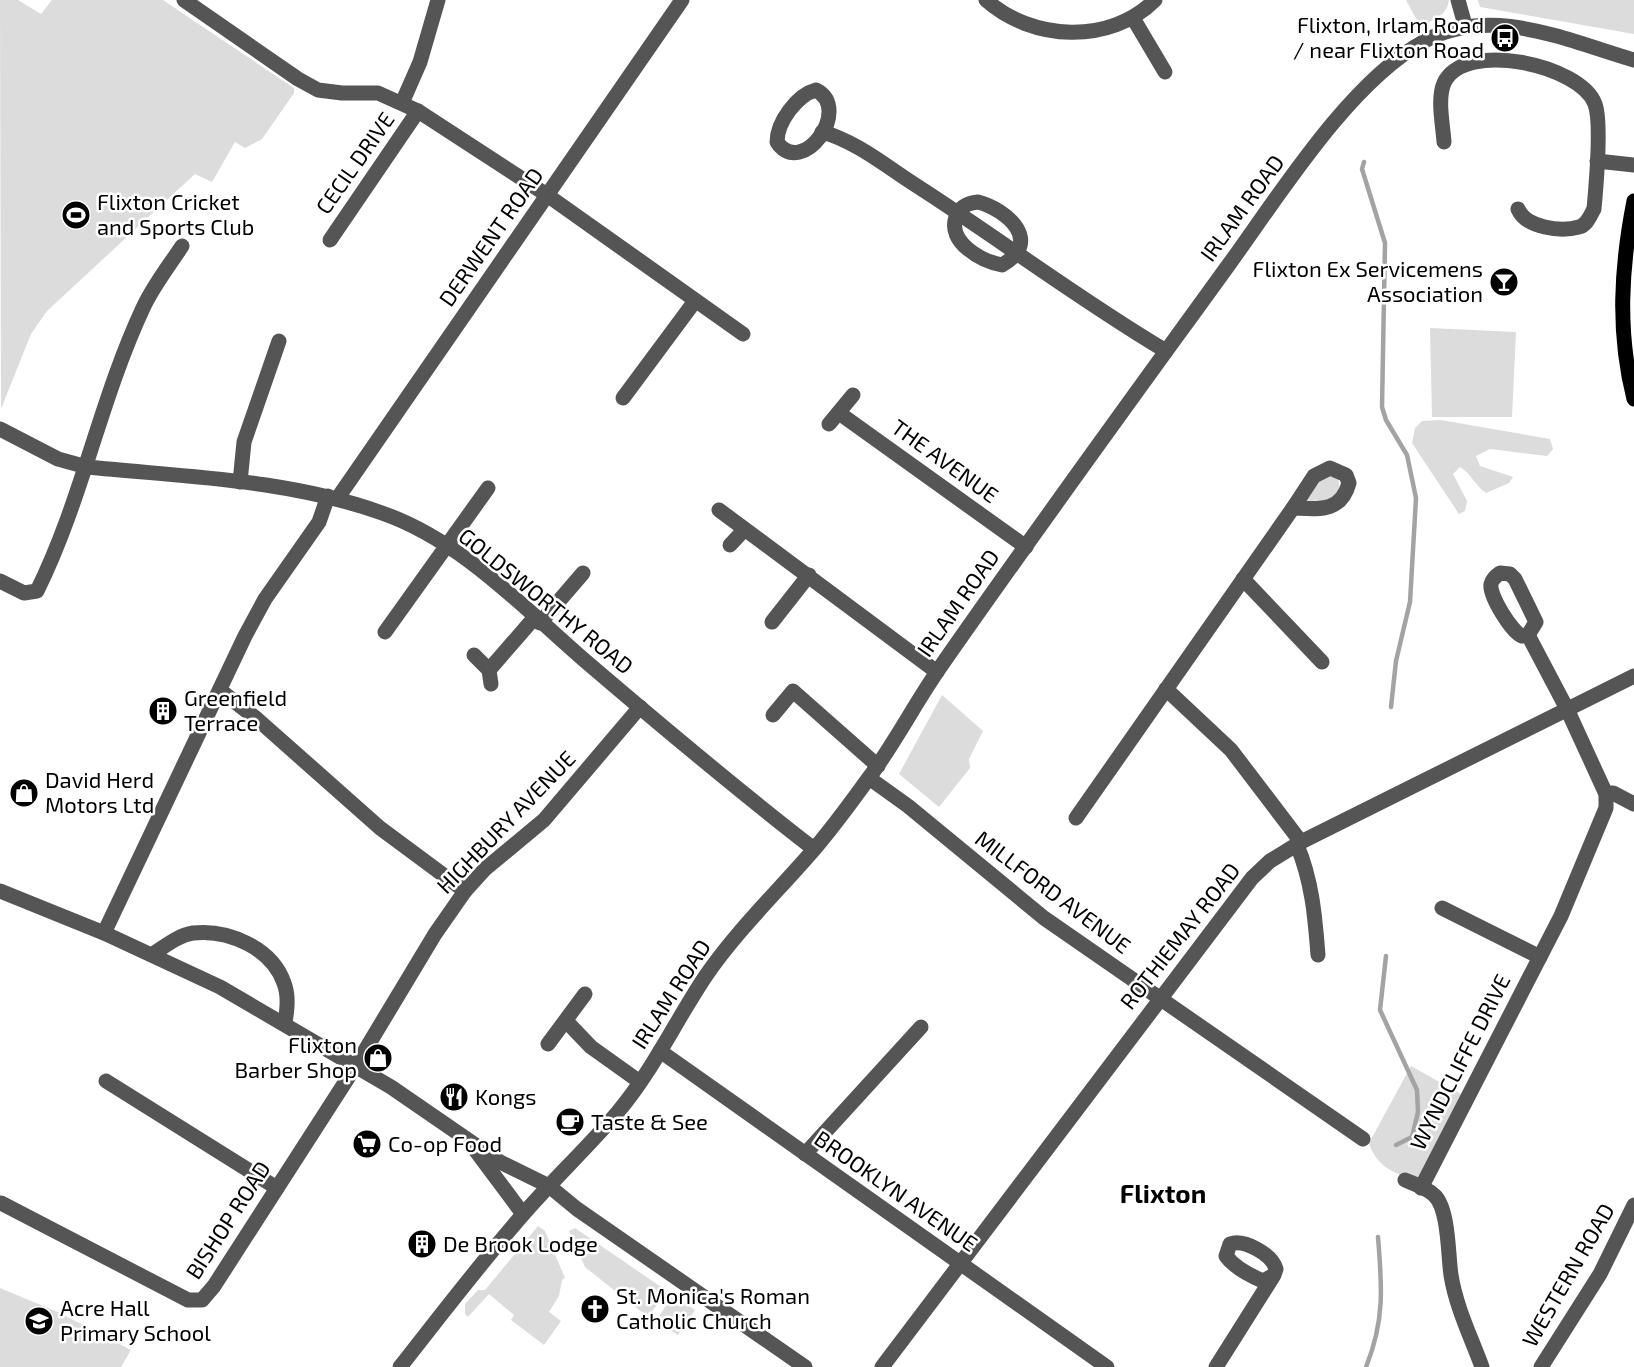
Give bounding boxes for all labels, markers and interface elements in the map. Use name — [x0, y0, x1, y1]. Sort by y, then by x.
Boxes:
place label: Flixton, Irlam Road / near Flixton Road — [1293, 11, 1484, 62]
bus stop icon: Flixton, Irlam Road / near Flixton Road — [1489, 22, 1521, 54]
street label: CECIL DRIVE — [310, 106, 399, 218]
street label: IRLAM ROAD — [1194, 149, 1288, 266]
street label: DERWENT ROAD — [433, 162, 548, 311]
place label: Flixton Cricket and Sports Club — [97, 188, 254, 239]
sports icon: Flixton Cricket and Sports Club — [60, 199, 92, 231]
place label: Flixton Ex Servicemens Association — [1253, 255, 1483, 306]
bar icon: Flixton Ex Servicemens Association — [1488, 266, 1520, 298]
street label: THE AVENUE — [887, 413, 1004, 508]
street label: GOLDSWORTHY ROAD — [454, 522, 639, 678]
street label: IRLAM ROAD — [911, 544, 1004, 661]
place label: Greenfield Terrace — [184, 684, 287, 735]
building icon: Greenfield Terrace — [147, 695, 179, 727]
street label: HIGHBURY AVENUE — [431, 745, 580, 898]
place label: David Herd Motors Ltd — [45, 766, 154, 817]
shop icon: David Herd Motors Ltd — [8, 777, 40, 809]
street label: MILLFORD AVENUE — [971, 824, 1136, 958]
street label: ROTHIEMAY ROAD — [1114, 857, 1244, 1014]
street label: IRLAM ROAD — [625, 934, 715, 1053]
street label: WYNDCLIFFE DRIVE — [1404, 969, 1515, 1154]
place label: Flixton Barber Shop — [234, 1031, 357, 1082]
shop icon: Flixton Barber Shop — [362, 1042, 394, 1074]
restaurant icon: Kongs — [438, 1081, 470, 1113]
place label: Kongs — [475, 1083, 536, 1109]
cafe icon: Taste & See — [554, 1106, 586, 1138]
place label: Taste & See — [591, 1108, 708, 1134]
street label: BROOKLYN AVENUE — [810, 1124, 983, 1256]
supermarket icon: Co-op Food — [351, 1128, 383, 1160]
place label: Co-op Food — [388, 1130, 502, 1156]
street label: BISHOP ROAD — [179, 1156, 275, 1283]
district label: Flixton — [1120, 1177, 1206, 1208]
street label: WESTERN ROAD — [1516, 1198, 1619, 1351]
building icon: De Brook Lodge — [406, 1228, 438, 1260]
place label: De Brook Lodge — [443, 1230, 598, 1256]
place label: St. Monica's Roman Catholic Church — [616, 1282, 810, 1333]
church icon: St. Monica's Roman Catholic Church — [579, 1293, 611, 1325]
place label: Acre Hall Primary School — [60, 1294, 211, 1345]
school or university icon: Acre Hall Primary School — [23, 1305, 55, 1337]

